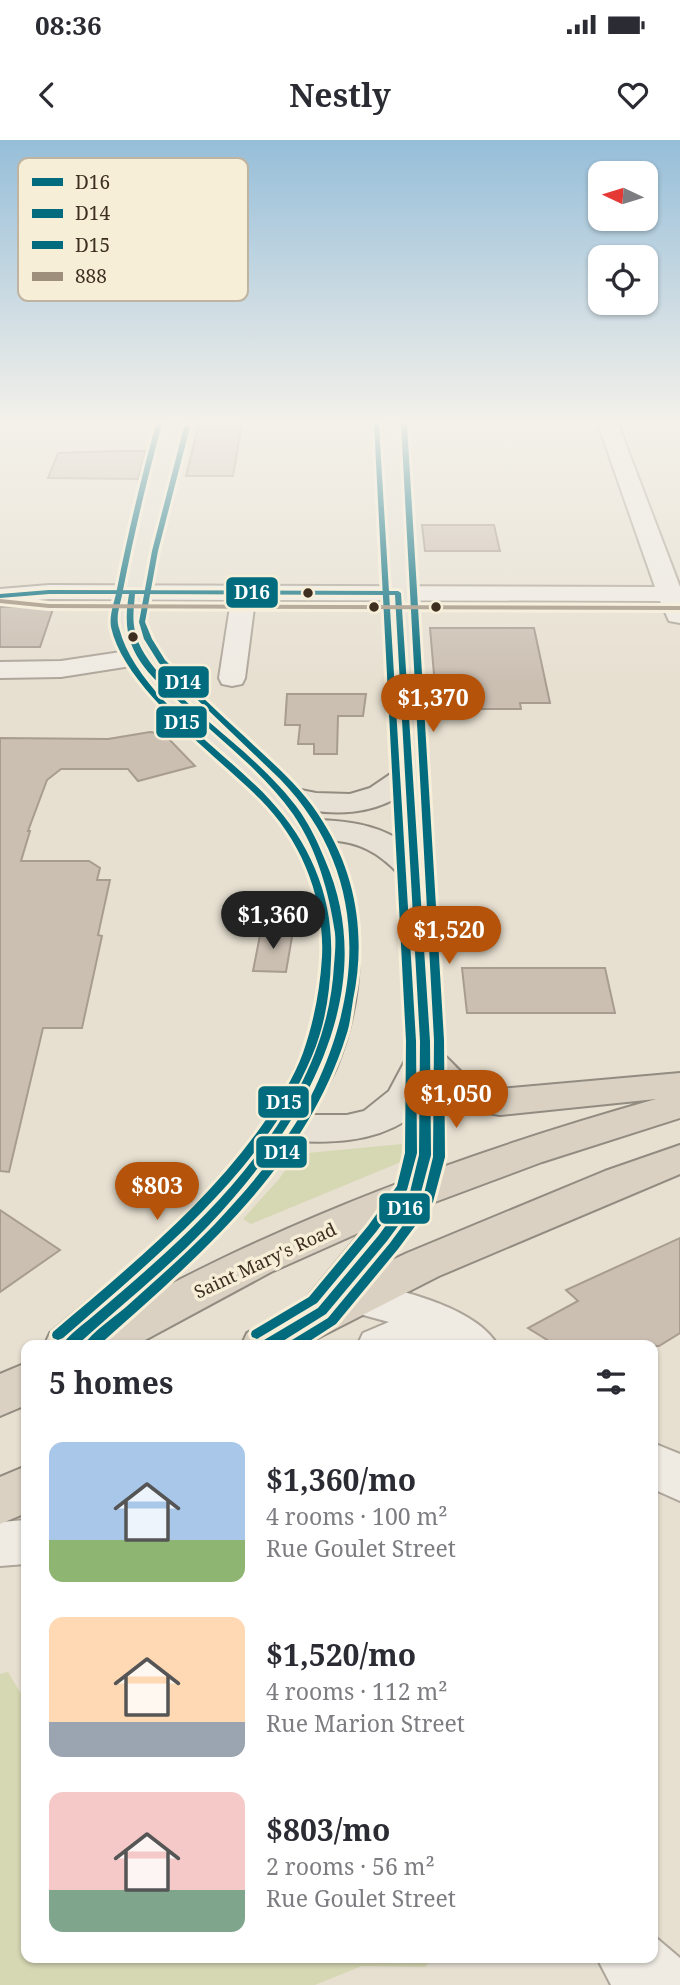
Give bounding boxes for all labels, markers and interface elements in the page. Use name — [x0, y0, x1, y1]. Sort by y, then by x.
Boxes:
text: 08:36 — [35, 7, 102, 43]
text: Nestly — [289, 73, 391, 116]
icon: back — [28, 76, 66, 114]
icon: heart — [614, 76, 652, 114]
legend — [18, 158, 248, 301]
north arrow — [588, 161, 658, 231]
map controls — [588, 161, 658, 315]
text: D16 — [75, 169, 110, 195]
text: D14 — [75, 200, 110, 226]
text: D15 — [75, 232, 110, 258]
button: locate — [588, 245, 658, 315]
text: 888 — [75, 263, 107, 289]
line badge: D16 — [225, 576, 279, 609]
text: D16 — [234, 579, 270, 605]
unlabelled marker — [301, 586, 315, 600]
unlabelled marker — [367, 600, 381, 614]
unlabelled marker — [429, 600, 443, 614]
unlabelled marker — [126, 630, 140, 644]
line badge: D14 — [157, 665, 210, 699]
text: D14 — [165, 669, 201, 695]
pin: $1,370 — [376, 674, 490, 734]
text: $1,370 — [397, 681, 469, 713]
line badge: D15 — [155, 705, 208, 739]
text: D15 — [164, 709, 200, 735]
pin: $1,360 — [216, 892, 330, 951]
text: $1,360 — [237, 898, 309, 930]
pin: $1,520 — [392, 906, 506, 966]
text: $1,520 — [413, 913, 485, 945]
pin: $1,050 — [399, 1070, 513, 1130]
text: $1,050 — [420, 1077, 492, 1109]
line badge: D15 — [257, 1085, 310, 1119]
text: D15 — [266, 1089, 302, 1115]
line badge: D14 — [255, 1135, 308, 1169]
text: D14 — [264, 1139, 300, 1165]
pin: $803 — [116, 1163, 198, 1222]
text: $803 — [131, 1169, 183, 1201]
line badge: D16 — [378, 1192, 431, 1225]
text: D16 — [387, 1195, 423, 1221]
street label: Saint Mary's Road — [190, 1217, 340, 1303]
text: 5 homes — [49, 1362, 173, 1403]
icon: filters — [592, 1363, 630, 1401]
text: $1,360/mo — [266, 1459, 416, 1500]
icon: home — [105, 1470, 189, 1554]
text: 4 rooms · 100 m² — [266, 1500, 448, 1532]
text: Rue Goulet Street — [266, 1532, 456, 1564]
text: $1,520/mo — [266, 1634, 416, 1675]
icon: home — [105, 1645, 189, 1729]
text: 4 rooms · 112 m² — [266, 1675, 448, 1707]
text: Rue Marion Street — [266, 1707, 465, 1739]
text: $803/mo — [266, 1809, 390, 1850]
icon: home — [105, 1820, 189, 1904]
text: 2 rooms · 56 m² — [266, 1850, 435, 1882]
text: Rue Goulet Street — [266, 1882, 456, 1914]

